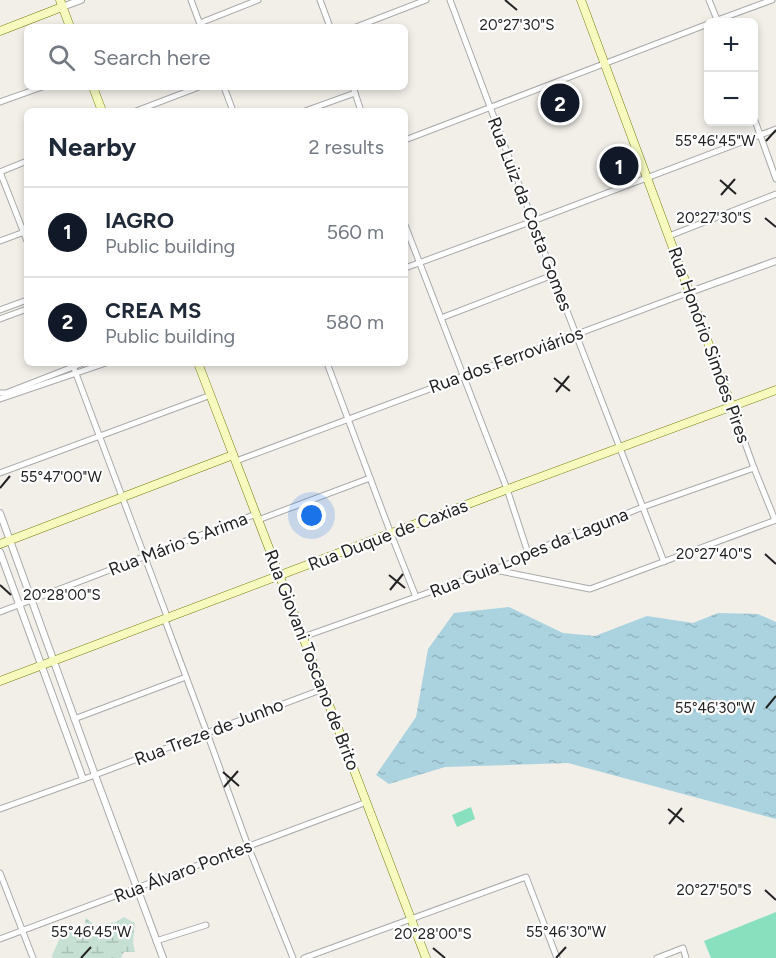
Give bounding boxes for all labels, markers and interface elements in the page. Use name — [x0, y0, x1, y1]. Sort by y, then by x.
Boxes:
text: 20°27'30"S — [480, 16, 554, 34]
map controls — [704, 18, 758, 126]
button: + — [704, 18, 758, 72]
search box — [24, 24, 408, 90]
icon: search — [45, 41, 78, 74]
text: Search here — [93, 44, 211, 71]
button: − — [704, 72, 758, 126]
pin: 2 — [540, 80, 580, 126]
street label: Rua Luiz da Costa Gomes — [483, 114, 577, 314]
text: Nearby — [48, 131, 136, 163]
text: 55°46'45"W — [675, 132, 756, 150]
text: 2 results — [308, 135, 384, 159]
pin: 1 — [600, 144, 638, 188]
text: IAGRO — [105, 207, 174, 234]
text: 20°27'30"S — [677, 209, 751, 227]
text: 1 — [63, 220, 72, 244]
text: 560 m — [326, 220, 384, 244]
text: Public building — [105, 234, 235, 258]
street label: Rua Honório Simões Pires — [663, 244, 755, 446]
text: CREA MS — [105, 297, 201, 324]
text: 2 — [62, 310, 73, 334]
text: 580 m — [325, 310, 384, 334]
street label: Rua dos Ferroviários — [426, 322, 586, 398]
text: Public building — [105, 324, 235, 348]
text: 55°47'00"W — [20, 468, 102, 486]
street label: Rua Duque de Caxias — [305, 494, 471, 576]
your location — [297, 501, 326, 530]
street label: Rua Guia Lopes da Laguna — [427, 503, 631, 603]
street label: Rua Mário S Arima — [105, 507, 251, 581]
text: 20°27'40"S — [676, 545, 752, 563]
street label: Rua Giovani Toscano de Brito — [260, 546, 364, 774]
text: 20°28'00"S — [23, 586, 101, 604]
street label: Rua Treze de Junho — [131, 693, 287, 771]
text: 55°46'30"W — [675, 699, 756, 717]
street label: Rua Álvaro Pontes — [111, 835, 255, 907]
text: 20°27'50"S — [676, 881, 752, 899]
text: 55°46'45"W — [51, 923, 132, 941]
text: 55°46'30"W — [526, 923, 607, 941]
text: 20°28'00"S — [394, 925, 472, 943]

